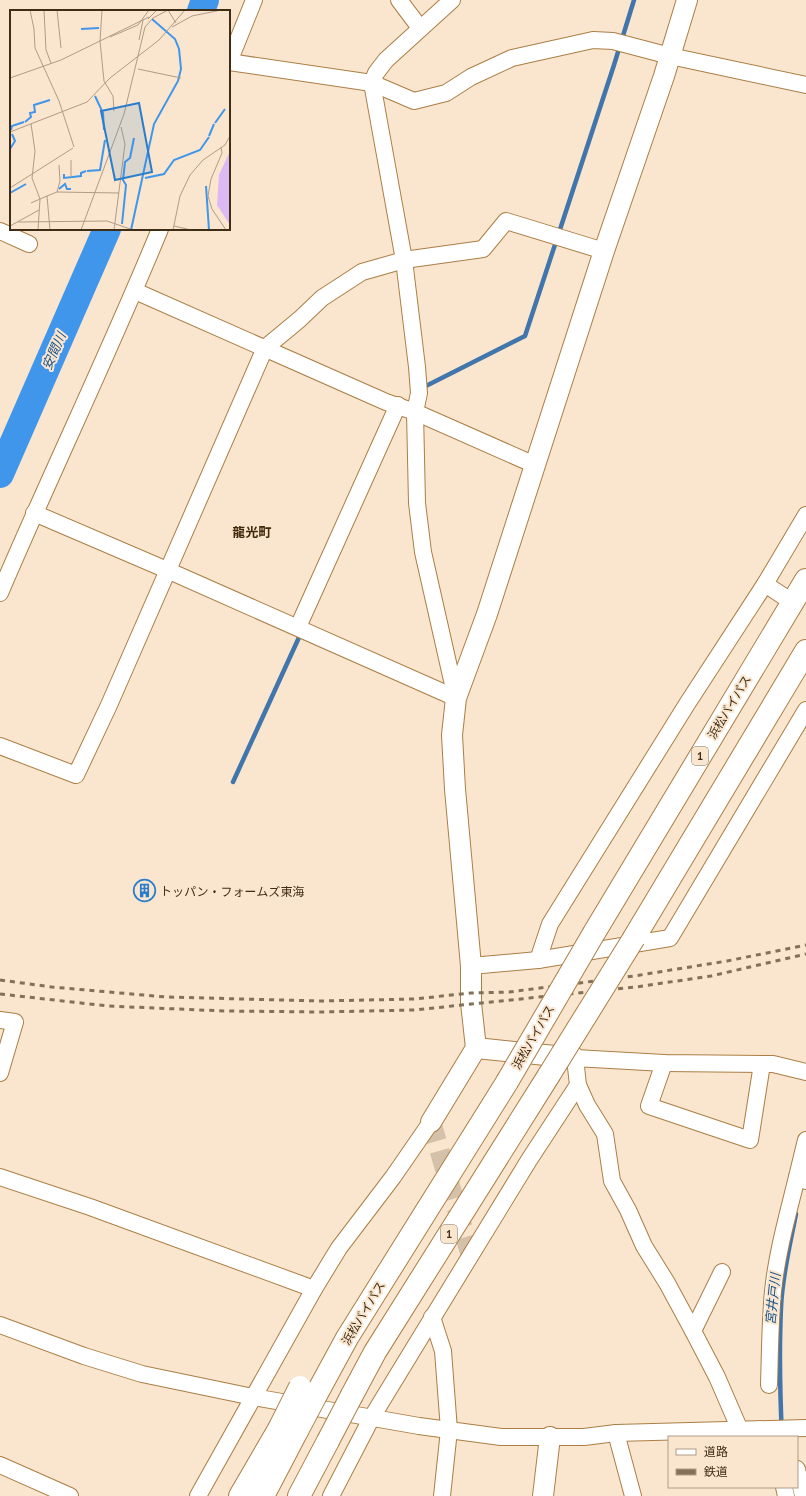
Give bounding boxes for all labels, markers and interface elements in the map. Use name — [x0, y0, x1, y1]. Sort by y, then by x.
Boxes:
inset map — [10, 10, 230, 230]
water label: 安間川 — [38, 328, 71, 372]
district label: 龍光町 — [232, 524, 272, 541]
street label: 浜松バイパス — [704, 672, 754, 742]
road number: 1 — [692, 747, 708, 765]
building icon: トッパン・フォームズ東海 — [132, 878, 158, 904]
place label: トッパン・フォームズ東海 — [160, 884, 304, 899]
street label: 浜松バイパス — [509, 1002, 557, 1072]
road number: 1 — [441, 1225, 457, 1243]
water label: 宮井戸川 — [762, 1270, 784, 1326]
street label: 浜松バイパス — [338, 1278, 388, 1348]
legend — [668, 1436, 798, 1488]
text: 道路 — [704, 1444, 728, 1459]
text: 鉄道 — [704, 1464, 728, 1479]

